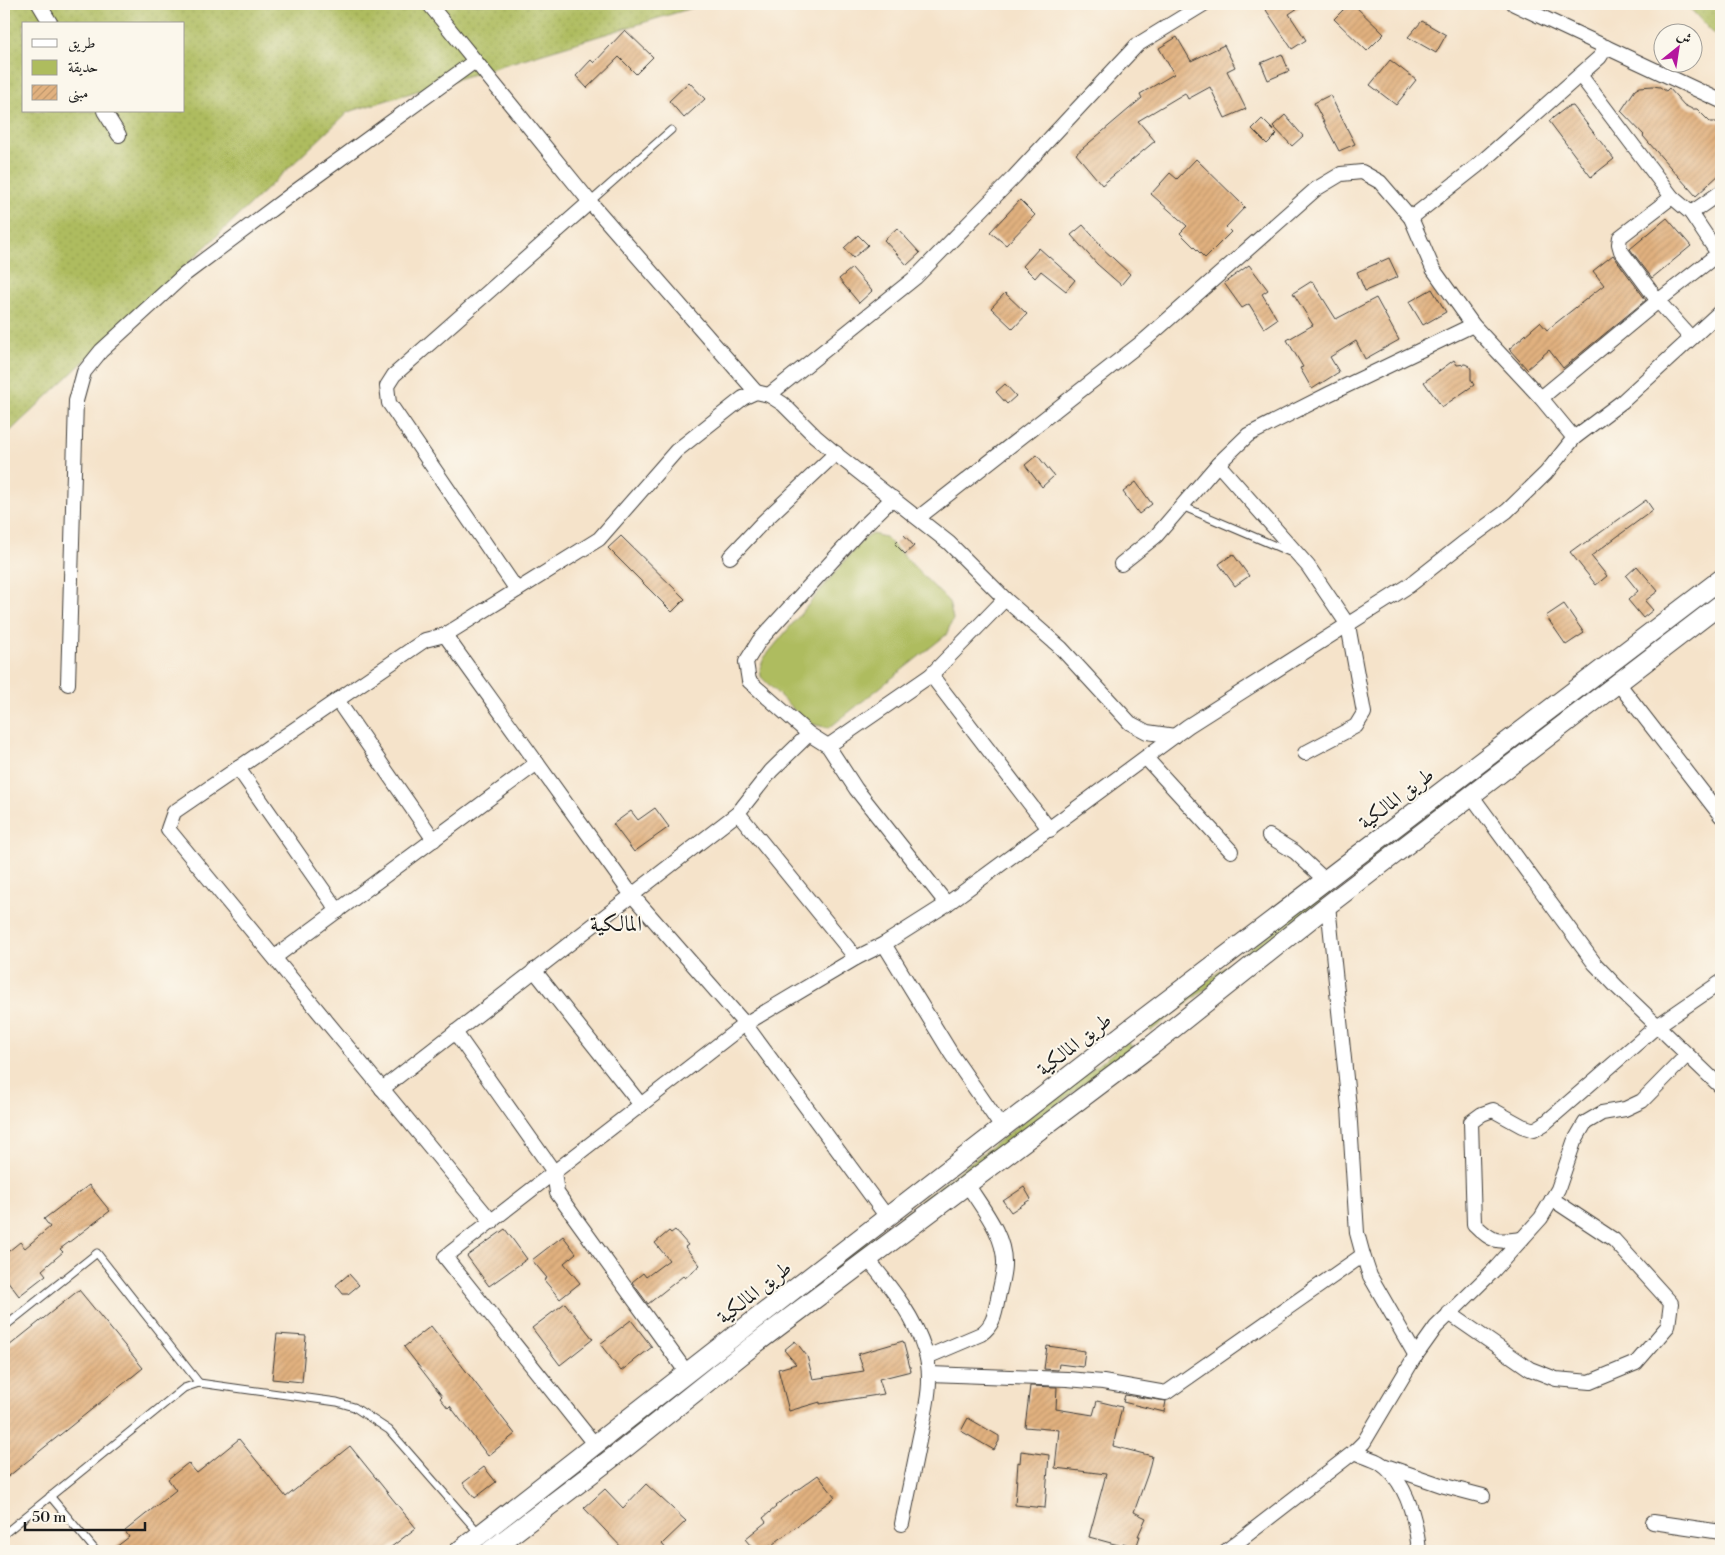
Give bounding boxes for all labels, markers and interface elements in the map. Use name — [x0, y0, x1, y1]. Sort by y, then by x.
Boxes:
legend — [22, 22, 185, 112]
north arrow — [1652, 22, 1702, 72]
text: ش — [1673, 26, 1695, 49]
text: طريق — [68, 34, 95, 53]
text: حديقة — [68, 58, 98, 77]
text: مبنى — [68, 84, 88, 104]
street label: طريق المالكية — [1354, 763, 1440, 836]
district label: المالكية — [590, 911, 642, 938]
street label: طريق المالكية — [1032, 1008, 1117, 1082]
street label: طريق المالكية — [712, 1256, 797, 1330]
scale bar — [25, 1500, 145, 1532]
text: 50 m — [32, 1508, 66, 1527]

